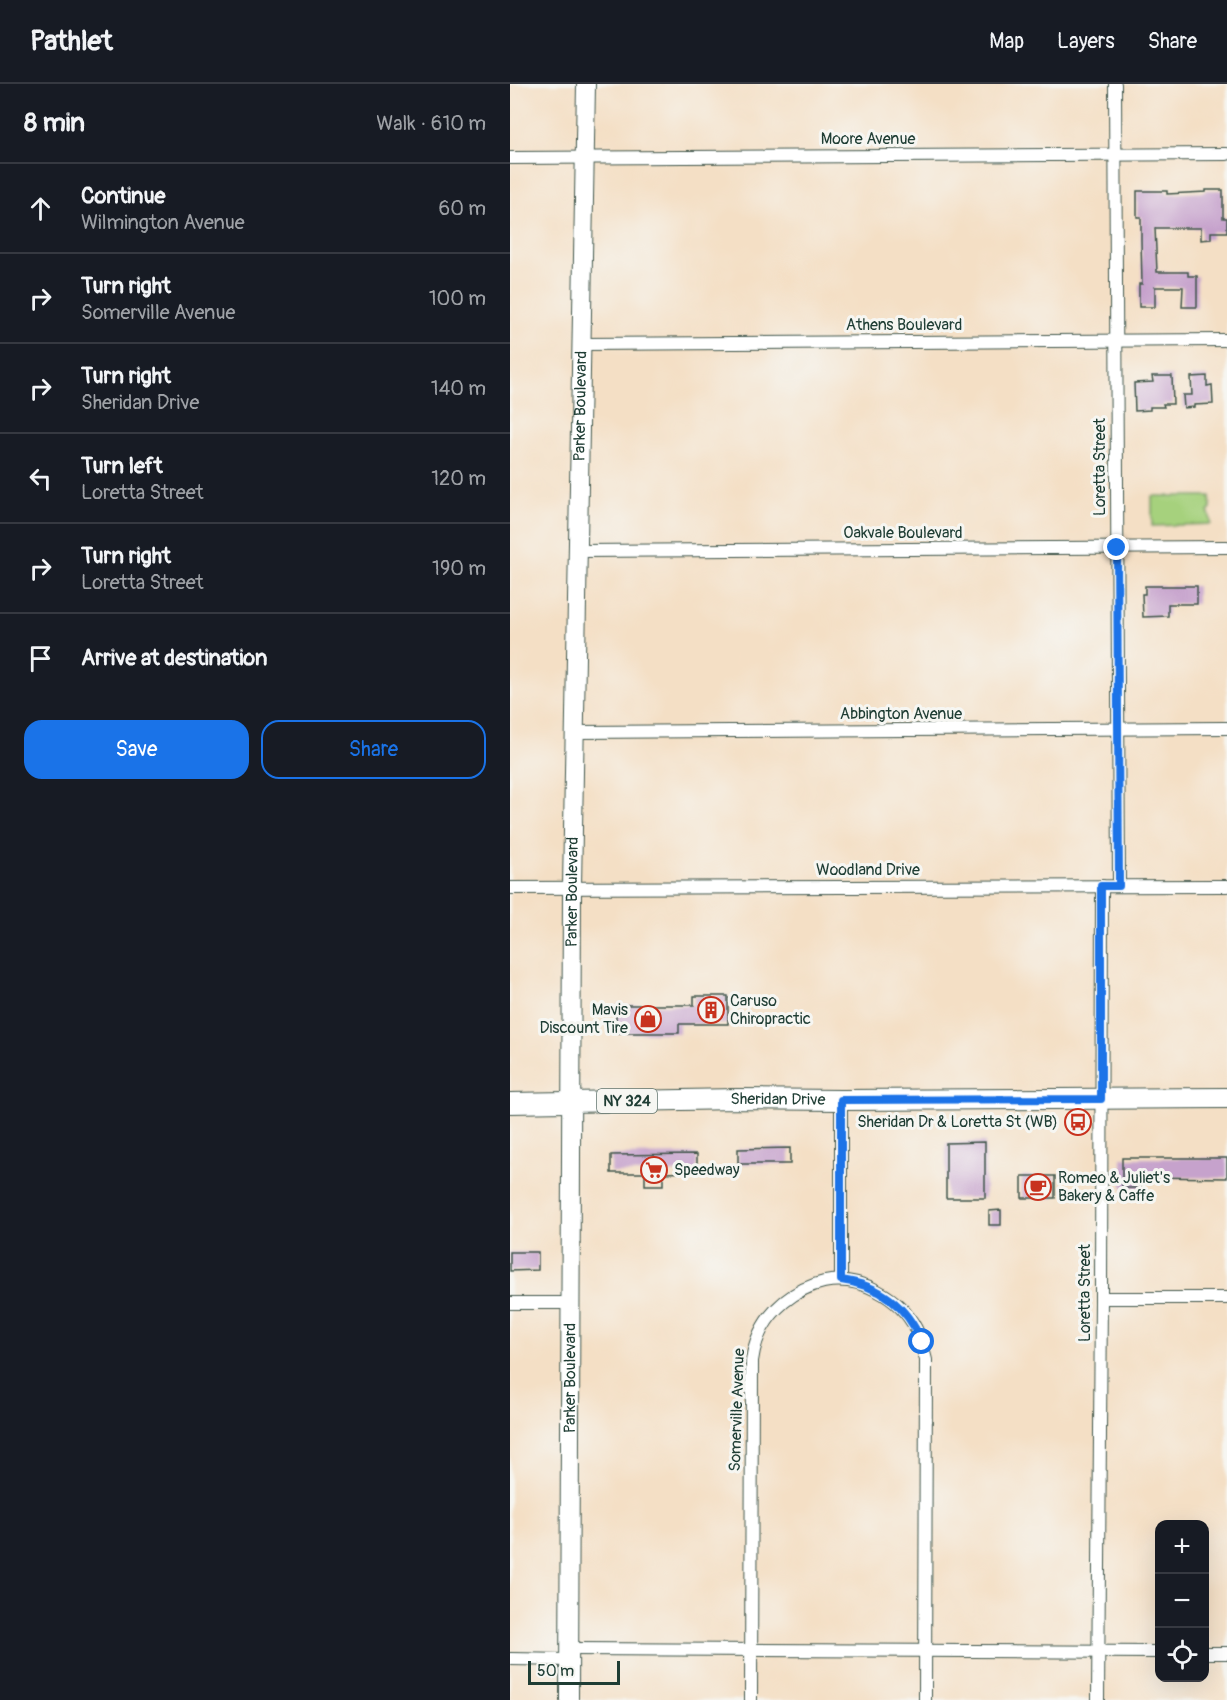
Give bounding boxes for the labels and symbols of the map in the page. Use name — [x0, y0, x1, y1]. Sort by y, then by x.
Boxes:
street label: Moore Avenue — [821, 129, 915, 149]
street label: Athens Boulevard — [846, 315, 962, 335]
street label: Parker Boulevard — [569, 351, 591, 461]
street label: Loretta Street — [1090, 417, 1110, 516]
street label: Oakvale Boulevard — [843, 523, 963, 543]
route end — [1103, 534, 1129, 560]
street label: Abbington Avenue — [840, 704, 962, 724]
street label: Parker Boulevard — [562, 837, 583, 947]
street label: Woodland Drive — [816, 860, 920, 880]
place label: Caruso Chiropractic — [730, 991, 811, 1029]
building icon: Caruso Chiropractic — [696, 995, 726, 1025]
place label: Mavis Discount Tire — [539, 1000, 628, 1038]
shop icon: Mavis Discount Tire — [633, 1004, 663, 1034]
road number: NY 324 — [597, 1089, 657, 1113]
street label: Sheridan Drive — [730, 1089, 826, 1110]
bus stop icon: Sheridan Dr & Loretta St (WB) — [1063, 1107, 1093, 1137]
place label: Sheridan Dr & Loretta St (WB) — [857, 1112, 1058, 1132]
supermarket icon: Speedway — [639, 1155, 669, 1185]
place label: Speedway — [674, 1160, 740, 1180]
place label: Romeo & Juliet's Bakery & Caffe — [1058, 1168, 1170, 1206]
cafe icon: Romeo & Juliet's Bakery & Caffe — [1023, 1172, 1053, 1202]
street label: Loretta Street — [1075, 1243, 1095, 1342]
street label: Parker Boulevard — [560, 1323, 580, 1433]
route start — [908, 1328, 934, 1354]
street label: Somerville Avenue — [725, 1348, 749, 1472]
scale bar — [528, 1658, 620, 1686]

